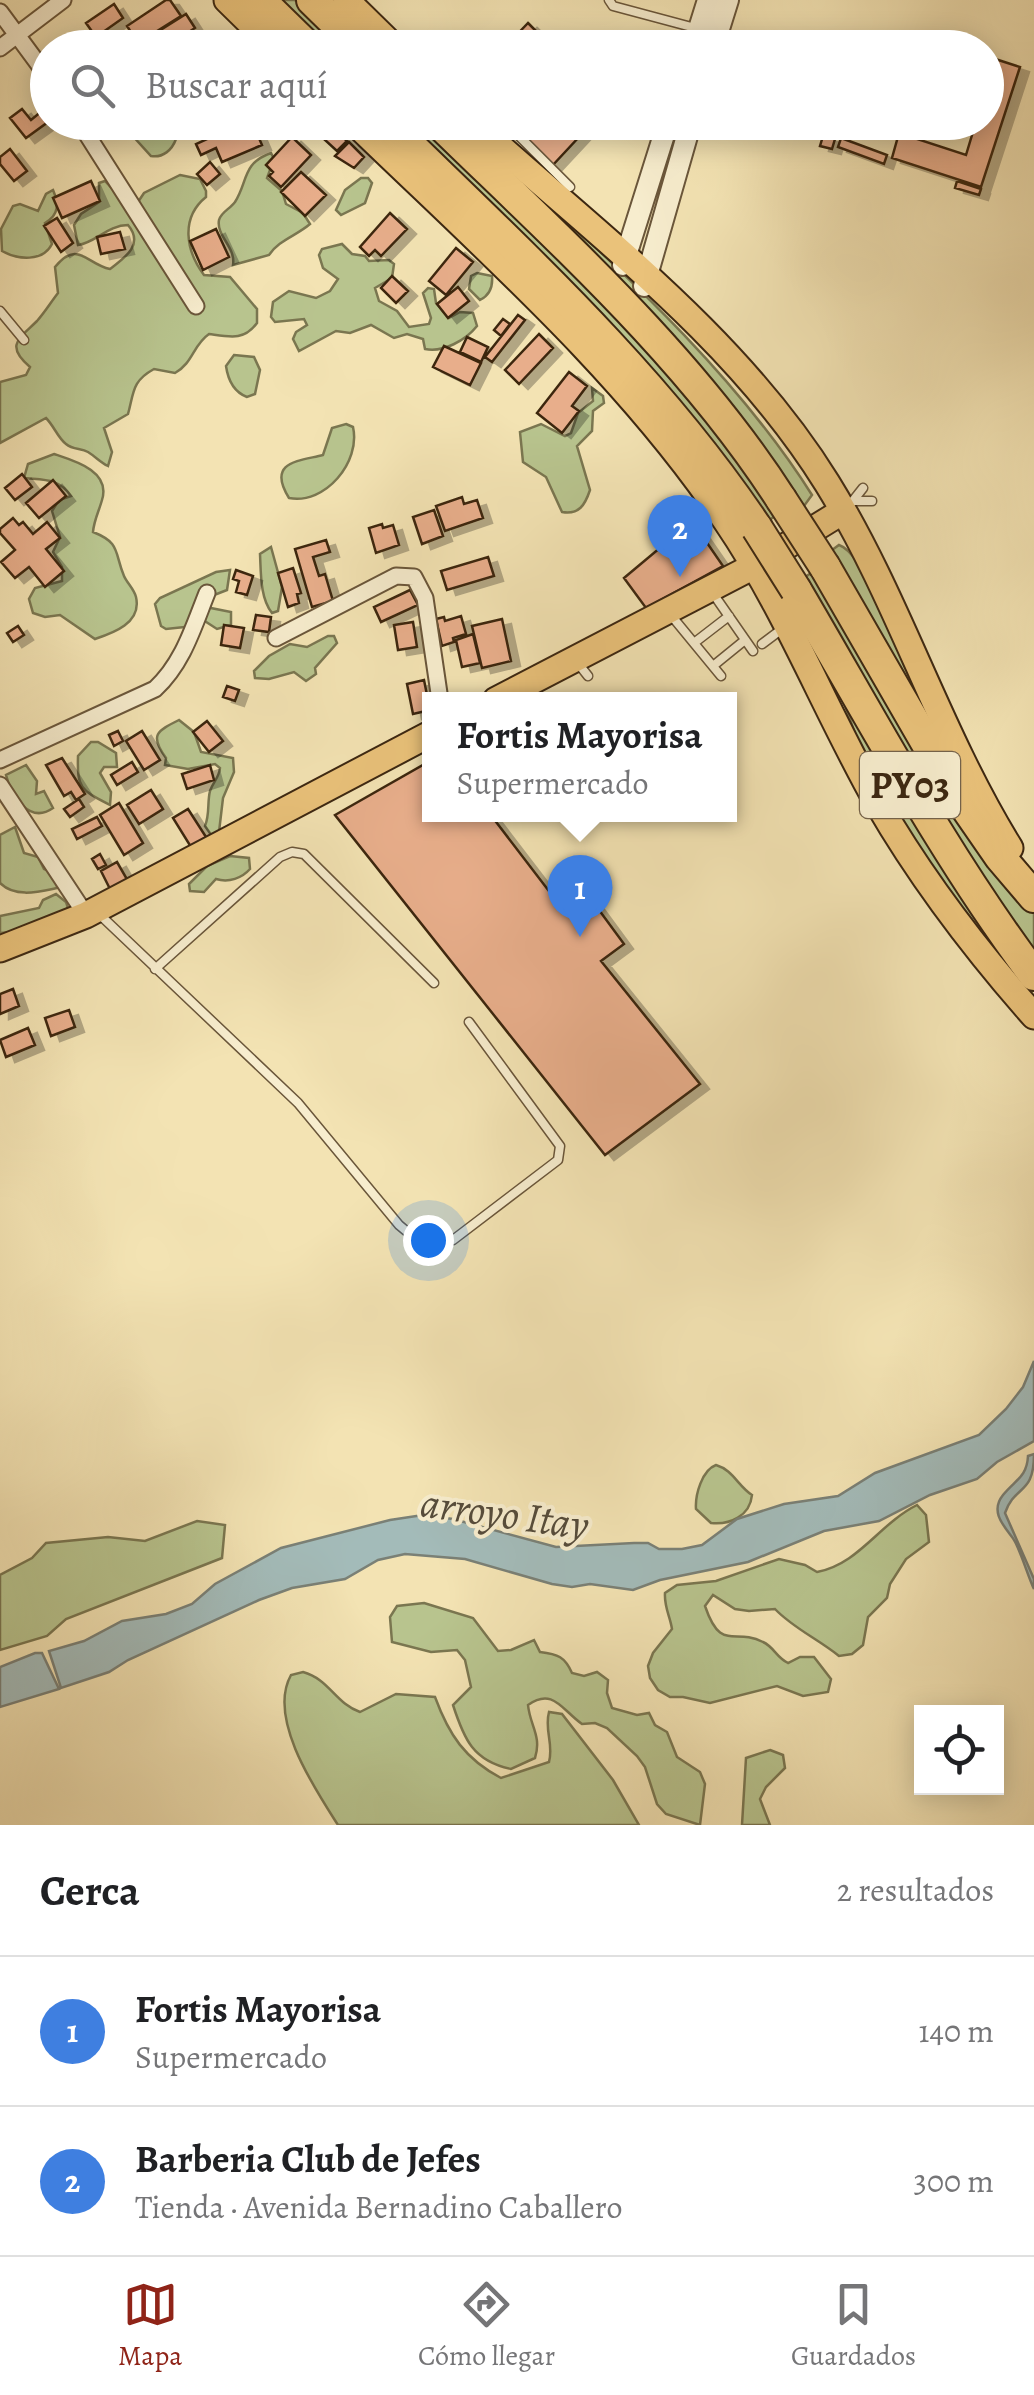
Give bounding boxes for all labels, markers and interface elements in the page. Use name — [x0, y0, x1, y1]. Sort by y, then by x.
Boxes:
search box — [30, 30, 1004, 140]
icon: search — [65, 58, 120, 113]
text: Buscar aquí — [145, 59, 328, 111]
pin: 2 — [648, 494, 712, 577]
popup — [422, 692, 737, 822]
text: Fortis Mayorisa — [456, 709, 703, 761]
road number: PY03 — [860, 752, 960, 818]
text: Supermercado — [456, 761, 648, 805]
pin: 1 — [548, 854, 612, 937]
your location — [403, 1215, 454, 1266]
water label: arroyo Itay — [417, 1473, 593, 1553]
map controls — [914, 1705, 1004, 1795]
button: locate — [914, 1705, 1004, 1795]
text: Cerca — [40, 1862, 139, 1919]
text: 2 resultados — [837, 1868, 994, 1912]
text: Fortis Mayorisa — [135, 1983, 381, 2035]
text: 1 — [67, 2009, 78, 2053]
text: 140 m — [919, 2009, 994, 2053]
text: Supermercado — [135, 2035, 327, 2079]
text: Barberia Club de Jefes — [135, 2133, 481, 2185]
text: 2 — [65, 2159, 80, 2203]
text: 300 m — [914, 2159, 994, 2203]
text: Tienda · Avenida Bernadino Caballero — [135, 2185, 622, 2229]
tab: Mapa — [118, 2277, 182, 2375]
tab: Cómo llegar — [418, 2277, 555, 2375]
tab: Guardados — [791, 2277, 916, 2375]

